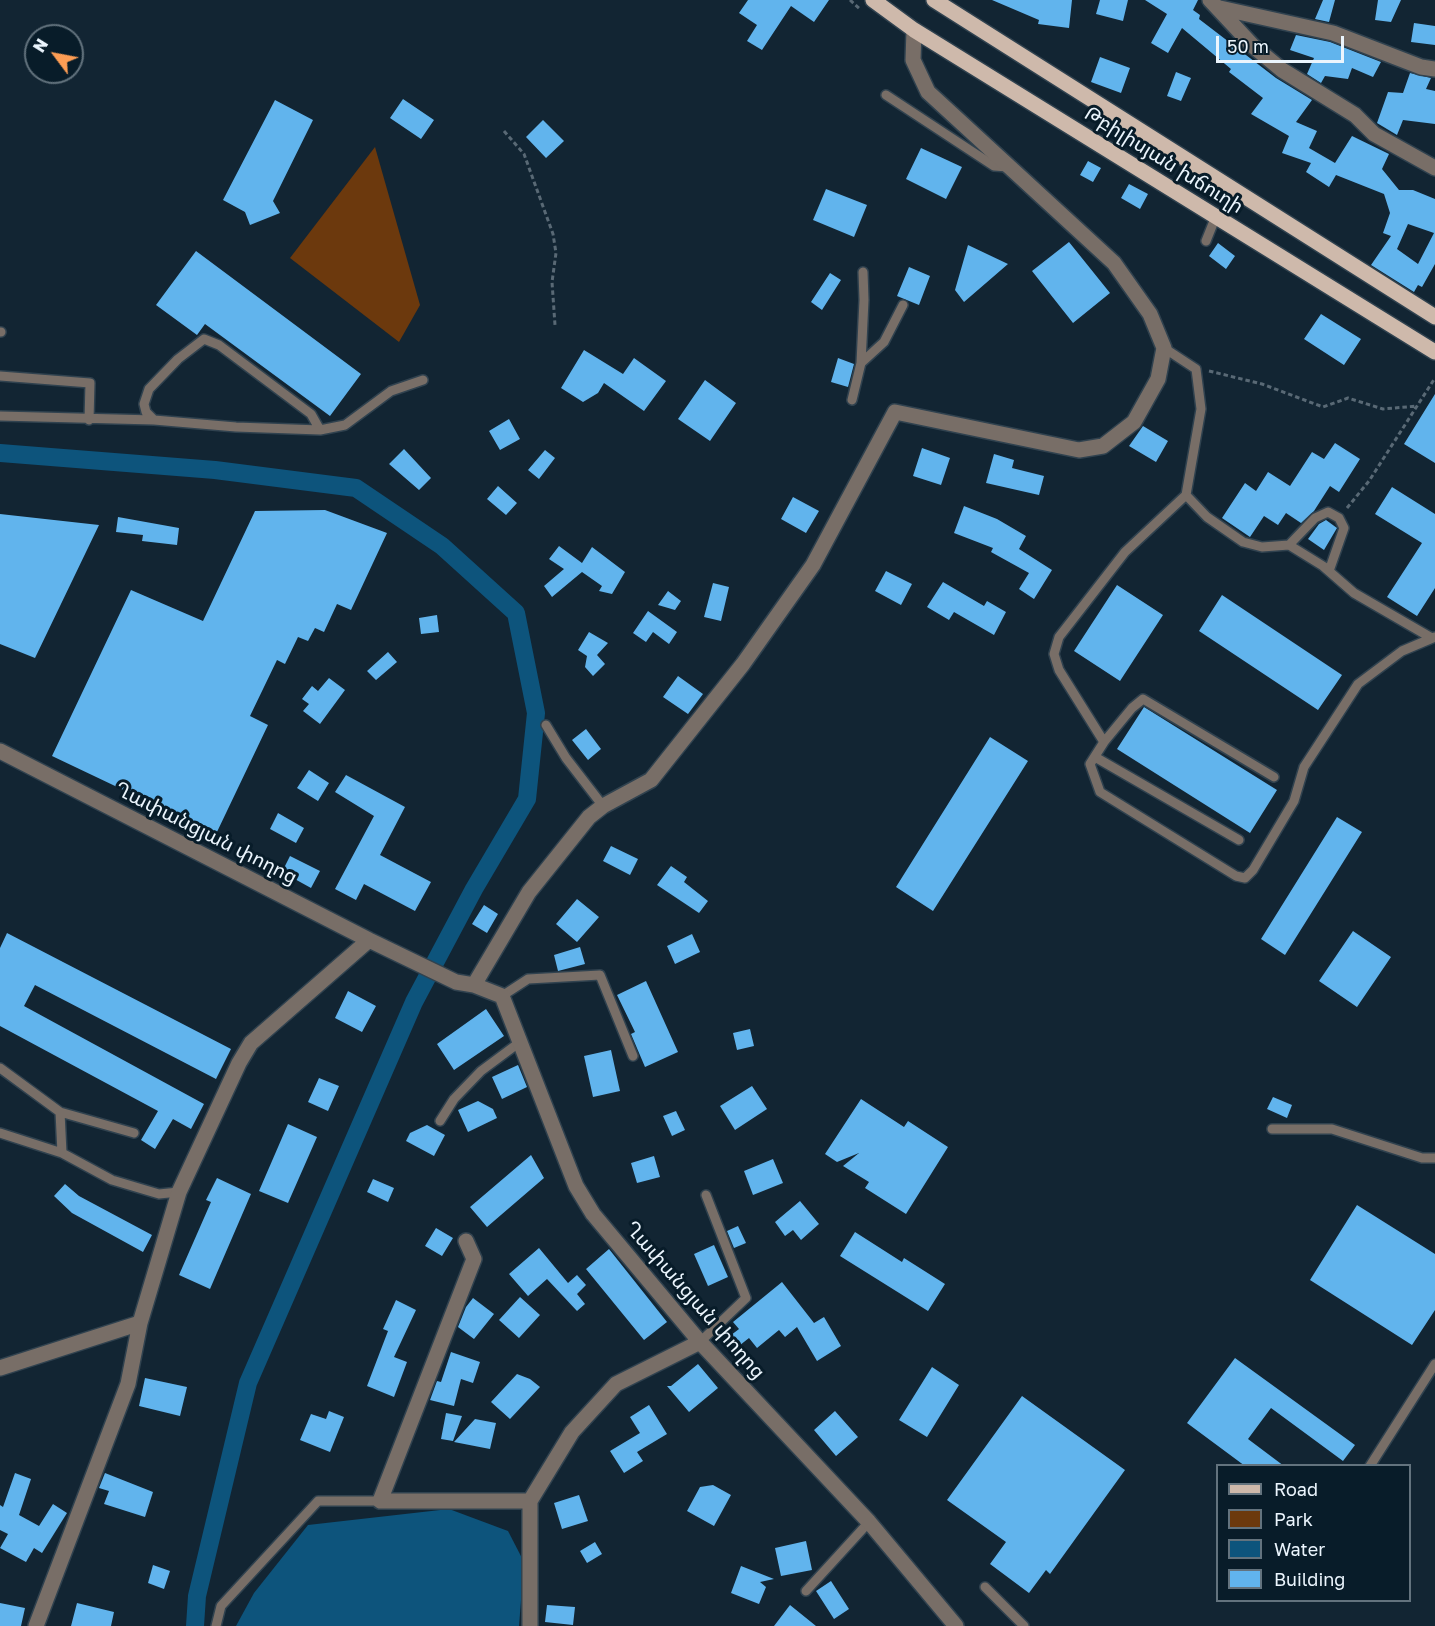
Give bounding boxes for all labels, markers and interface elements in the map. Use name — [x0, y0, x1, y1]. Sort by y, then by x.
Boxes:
north arrow — [24, 24, 84, 84]
scale bar — [1219, 24, 1346, 62]
text: N — [29, 35, 52, 56]
text: 50 m — [1227, 35, 1269, 57]
street label: Թբիլիսյան խճուղի — [1080, 101, 1248, 219]
street label: Ղափանցյան փողոց — [111, 777, 301, 889]
street label: Ղափանցյան փողոց — [620, 1216, 770, 1384]
legend — [1216, 1464, 1411, 1602]
text: Road — [1274, 1478, 1318, 1500]
text: Park — [1274, 1508, 1313, 1530]
text: Water — [1274, 1538, 1325, 1560]
text: Building — [1274, 1568, 1345, 1590]

